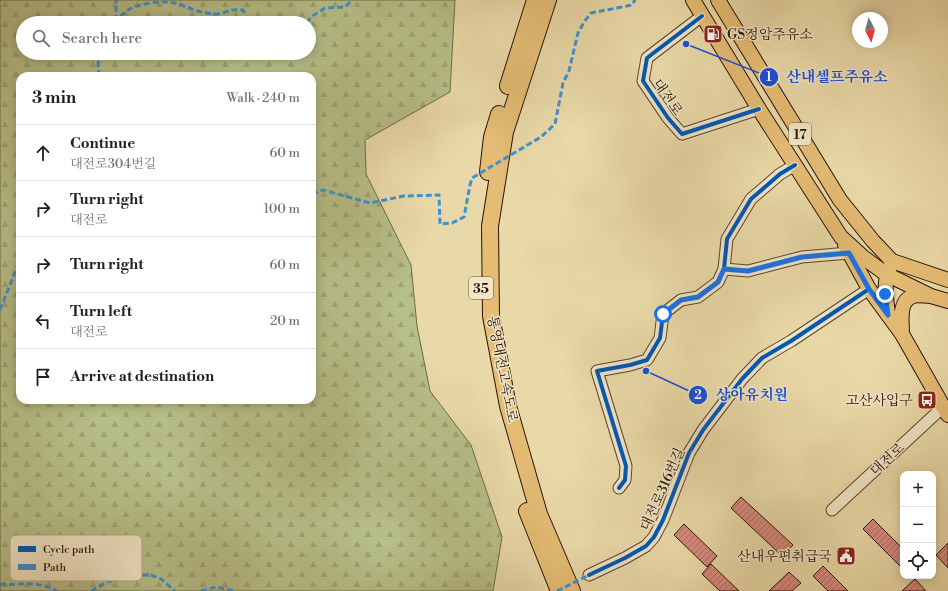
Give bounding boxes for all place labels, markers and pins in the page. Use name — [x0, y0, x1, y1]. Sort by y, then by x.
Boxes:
fuel station icon: GS정암주유소 — [702, 23, 724, 45]
place label: GS정암주유소 — [727, 26, 813, 44]
callout: 산내셀프주유소 — [759, 64, 896, 91]
callout: 상아유치원 — [688, 381, 796, 408]
bus stop icon: 고산사입구 — [916, 389, 938, 411]
place label: 고산사입구 — [845, 392, 913, 410]
public building icon: 산내우편취급국 — [835, 545, 857, 567]
place label: 산내우편취급국 — [737, 548, 832, 566]

